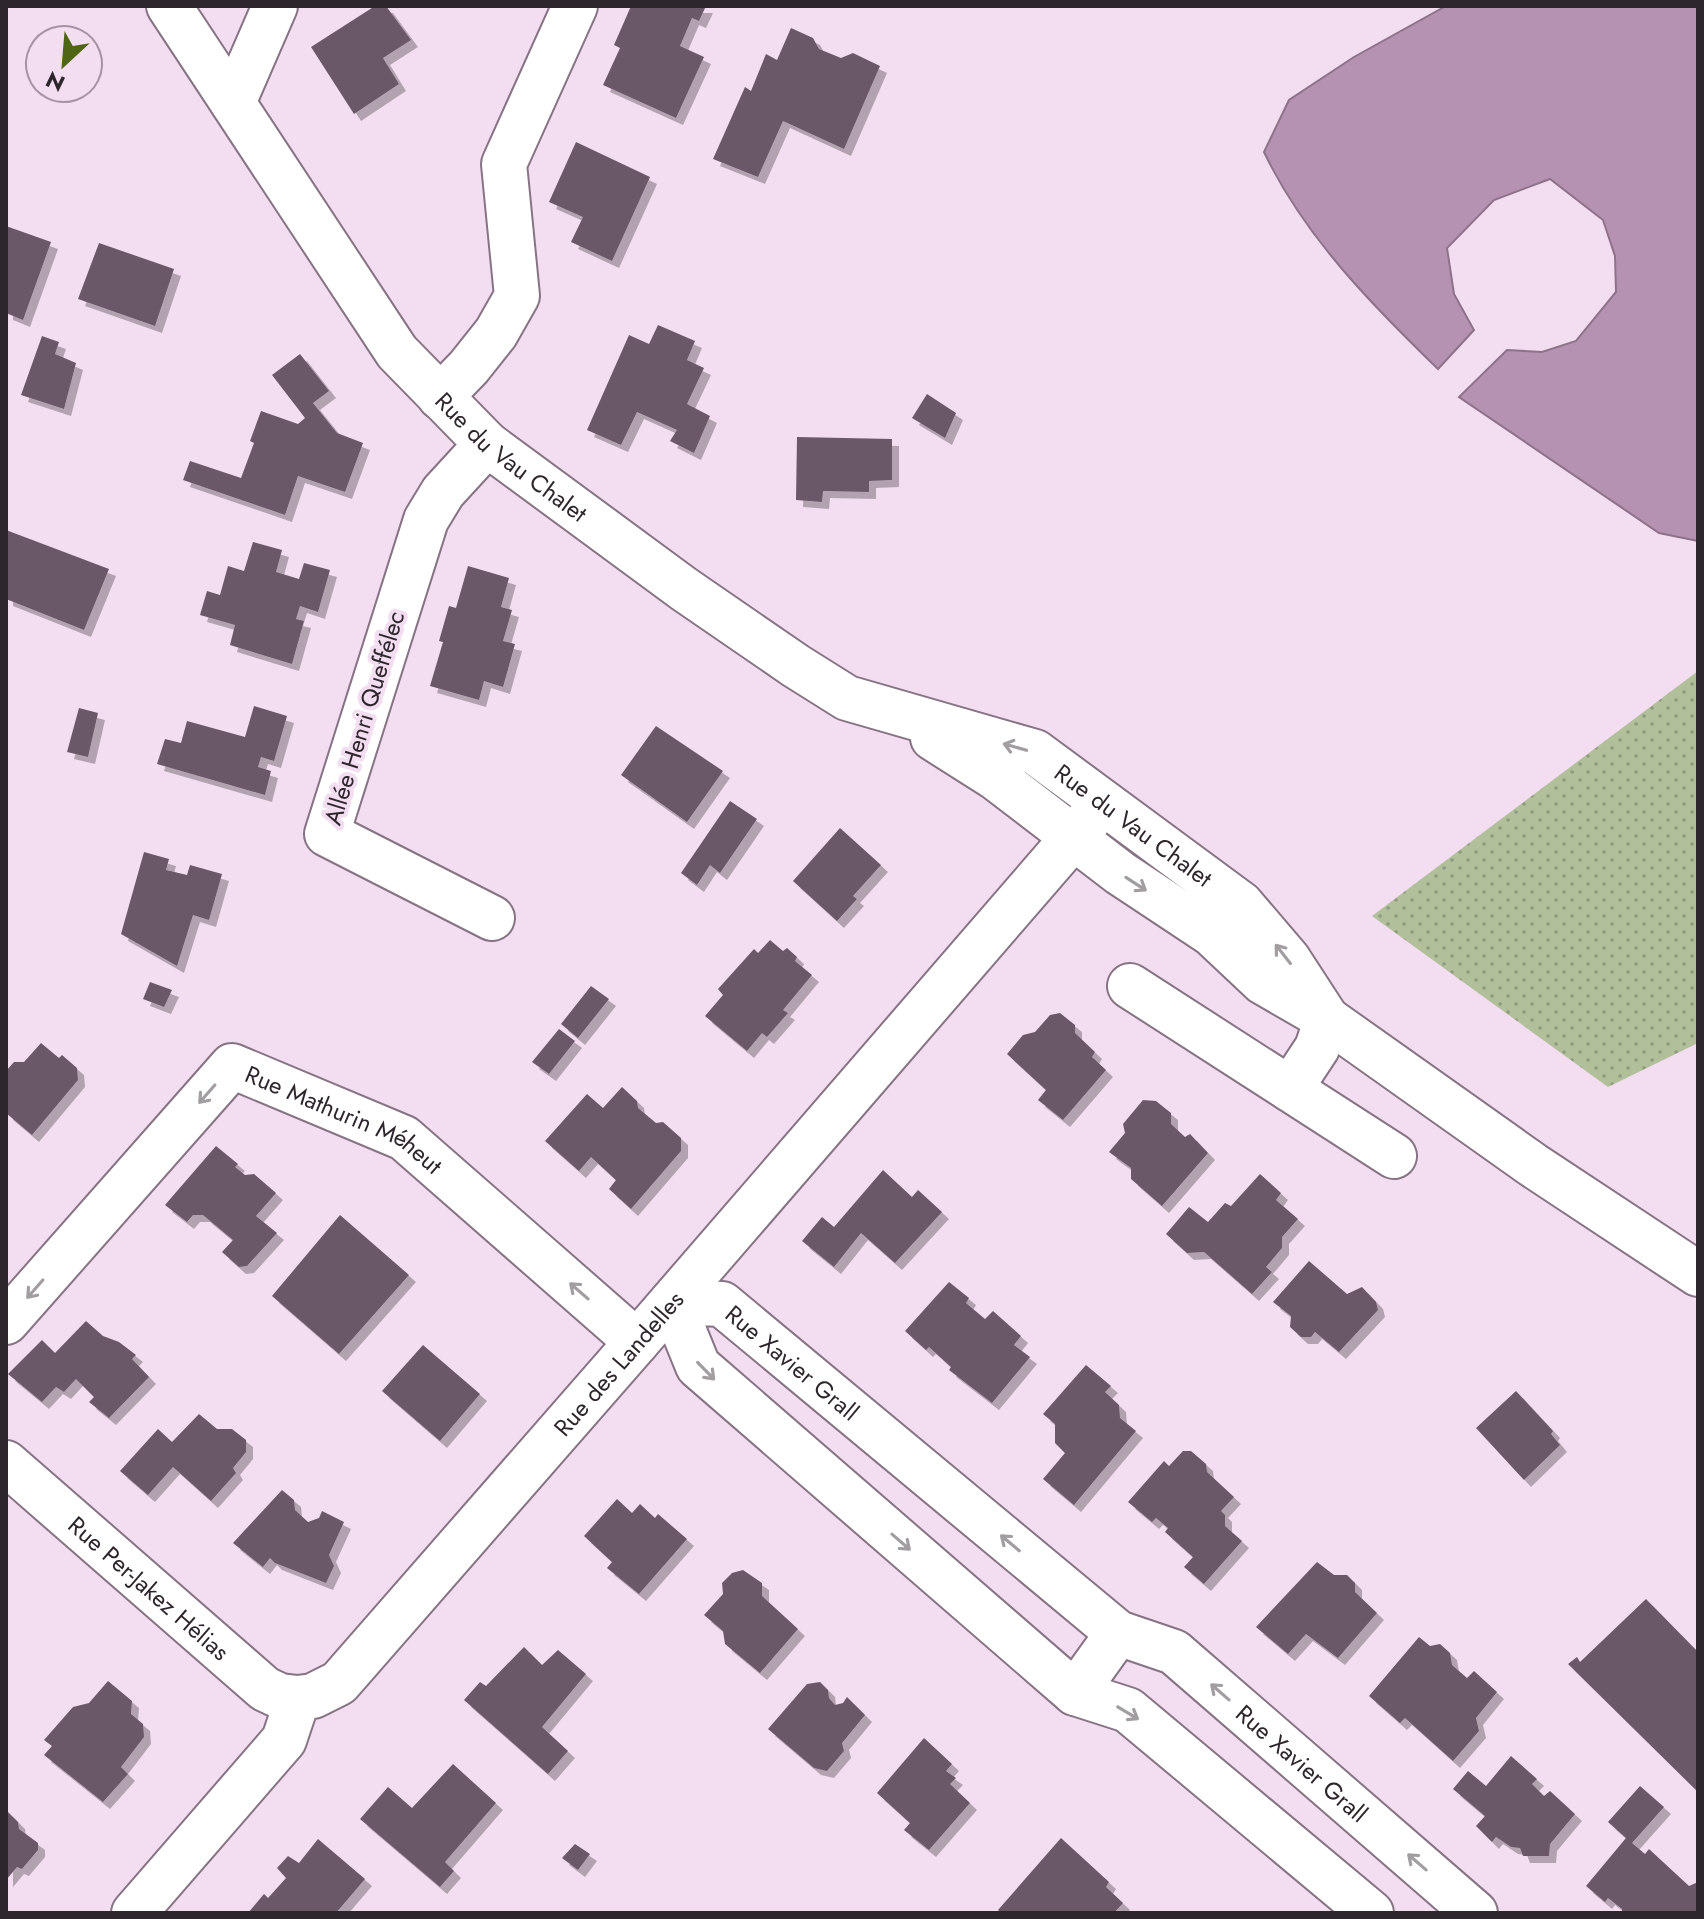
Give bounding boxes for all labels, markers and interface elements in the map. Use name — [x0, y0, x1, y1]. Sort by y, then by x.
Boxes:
north arrow — [24, 24, 104, 104]
text: N — [40, 64, 70, 100]
street label: Rue du Vau Chalet — [428, 384, 595, 530]
street label: Allée Henri Queffélec — [315, 607, 413, 829]
one-way arrow — [1002, 738, 1028, 753]
street label: Rue du Vau Chalet — [1048, 755, 1220, 895]
one-way arrow — [1124, 875, 1146, 892]
one-way arrow — [1275, 944, 1292, 965]
street label: Rue Mathurin Méheut — [240, 1056, 451, 1182]
one-way arrow — [199, 1084, 217, 1104]
one-way arrow — [26, 1278, 44, 1298]
one-way arrow — [569, 1282, 589, 1300]
street label: Rue des Landelles — [545, 1283, 691, 1444]
street label: Rue Xavier Grall — [718, 1296, 867, 1429]
one-way arrow — [696, 1361, 715, 1381]
street label: Rue Per-Jakez Hélias — [61, 1508, 238, 1668]
one-way arrow — [890, 1533, 911, 1551]
one-way arrow — [1000, 1535, 1021, 1552]
one-way arrow — [1211, 1683, 1231, 1701]
street label: Rue Xavier Grall — [1229, 1696, 1376, 1830]
one-way arrow — [1116, 1705, 1139, 1721]
one-way arrow — [1407, 1853, 1427, 1871]

